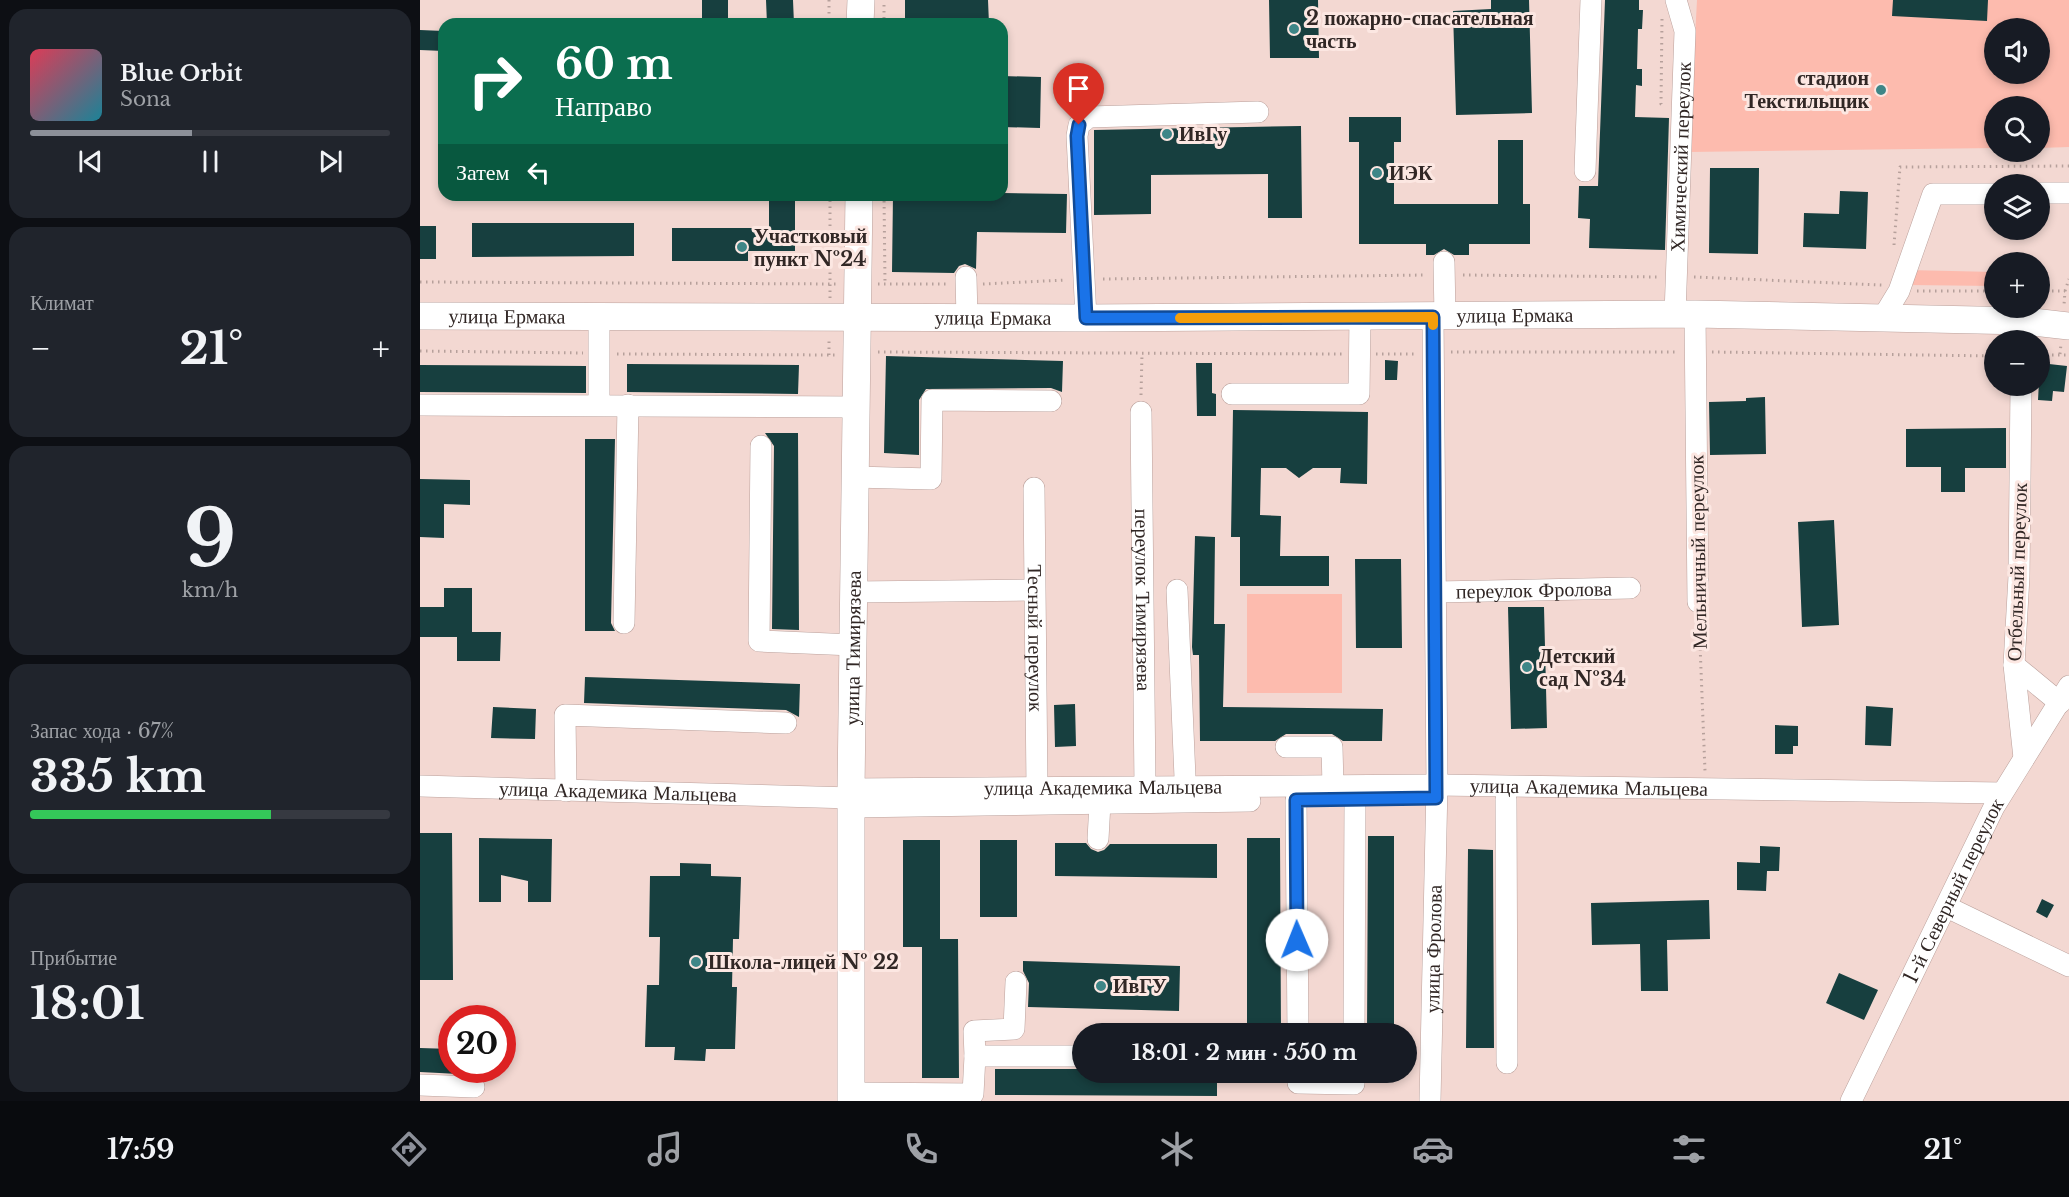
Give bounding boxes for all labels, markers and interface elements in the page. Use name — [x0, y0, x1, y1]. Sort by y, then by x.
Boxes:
place label: 2 пожарно-спасательная часть — [1306, 6, 1534, 53]
map controls — [1984, 18, 2050, 396]
button: sound — [1984, 18, 2050, 84]
marker: 2 пожарно-спасательная часть — [1287, 22, 1301, 36]
text: 60 m — [555, 38, 673, 90]
icon: right — [456, 42, 534, 120]
text: Blue Orbit — [120, 60, 242, 87]
street label: Химический переулок — [1665, 61, 1696, 253]
pin — [1053, 63, 1104, 125]
place label: стадион Текстильщик — [1745, 66, 1869, 113]
icon: arrive — [1062, 72, 1095, 105]
marker: стадион Текстильщик — [1874, 83, 1888, 97]
text: Sona — [120, 87, 171, 111]
text: Направо — [555, 90, 652, 123]
button: search — [1984, 96, 2050, 162]
place label: ИвГу — [1179, 122, 1227, 146]
marker: ИвГу — [1160, 127, 1174, 141]
icon: previous — [74, 145, 107, 178]
icon: pause — [194, 145, 227, 178]
icon: next — [314, 145, 347, 178]
icon: left — [522, 156, 555, 189]
text: Затем — [456, 159, 510, 186]
place label: ИЭК — [1389, 161, 1433, 185]
marker: ИЭК — [1370, 166, 1384, 180]
button: layers — [1984, 174, 2050, 240]
place label: Участковый пункт №24 — [754, 224, 867, 271]
marker: Участковый пункт №24 — [735, 240, 749, 254]
button: + — [1984, 252, 2050, 318]
text: Климат — [30, 291, 94, 315]
street label: улица Ермака — [1457, 303, 1574, 328]
street label: улица Ермака — [449, 304, 566, 328]
street label: улица Ермака — [935, 306, 1052, 330]
text: 21° — [179, 320, 243, 376]
text: − — [30, 328, 51, 369]
text: + — [372, 328, 390, 369]
button: − — [1984, 330, 2050, 396]
street label: Мельничный переулок — [1684, 454, 1712, 649]
street label: Отбельный переулок — [2002, 482, 2032, 662]
text: 9 — [184, 490, 236, 587]
street label: переулок Тимирязева — [1130, 509, 1156, 691]
street label: Тесный переулок — [1023, 564, 1048, 712]
street label: улица Тимирязева — [840, 570, 866, 726]
street label: переулок Фролова — [1456, 576, 1612, 604]
text: km/h — [182, 578, 238, 602]
place label: Детский сад №34 — [1539, 644, 1626, 691]
marker: Детский сад №34 — [1520, 660, 1534, 674]
text: Запас хода · 67% — [30, 719, 174, 743]
text: 335 km — [30, 748, 206, 804]
street label: улица Академика Мальцева — [1470, 773, 1708, 801]
street label: улица Академика Мальцева — [984, 774, 1222, 800]
street label: улица Академика Мальцева — [499, 776, 737, 807]
street label: 1-й Северный переулок — [1898, 793, 2009, 987]
street label: улица Фролова — [1420, 884, 1447, 1014]
position arrow — [1265, 908, 1329, 972]
text: Прибытие — [30, 946, 117, 970]
place label: Школа-лицей № 22 — [708, 950, 899, 974]
marker: Школа-лицей № 22 — [689, 955, 703, 969]
place label: ИвГУ — [1113, 974, 1167, 998]
text: 18:01 — [30, 975, 145, 1031]
marker: ИвГУ — [1094, 979, 1108, 993]
speed limit sign: 20 — [438, 1005, 516, 1083]
text: 18:01 · 2 мин · 550 m — [1132, 1039, 1357, 1066]
icon: directions — [388, 1128, 430, 1170]
icon: music — [644, 1128, 686, 1170]
icon: phone — [900, 1128, 942, 1170]
icon: climate — [1156, 1128, 1198, 1170]
icon: car — [1412, 1128, 1454, 1170]
icon: filters — [1668, 1128, 1710, 1170]
text: 17:59 — [107, 1133, 175, 1166]
text: 21° — [1924, 1133, 1962, 1166]

